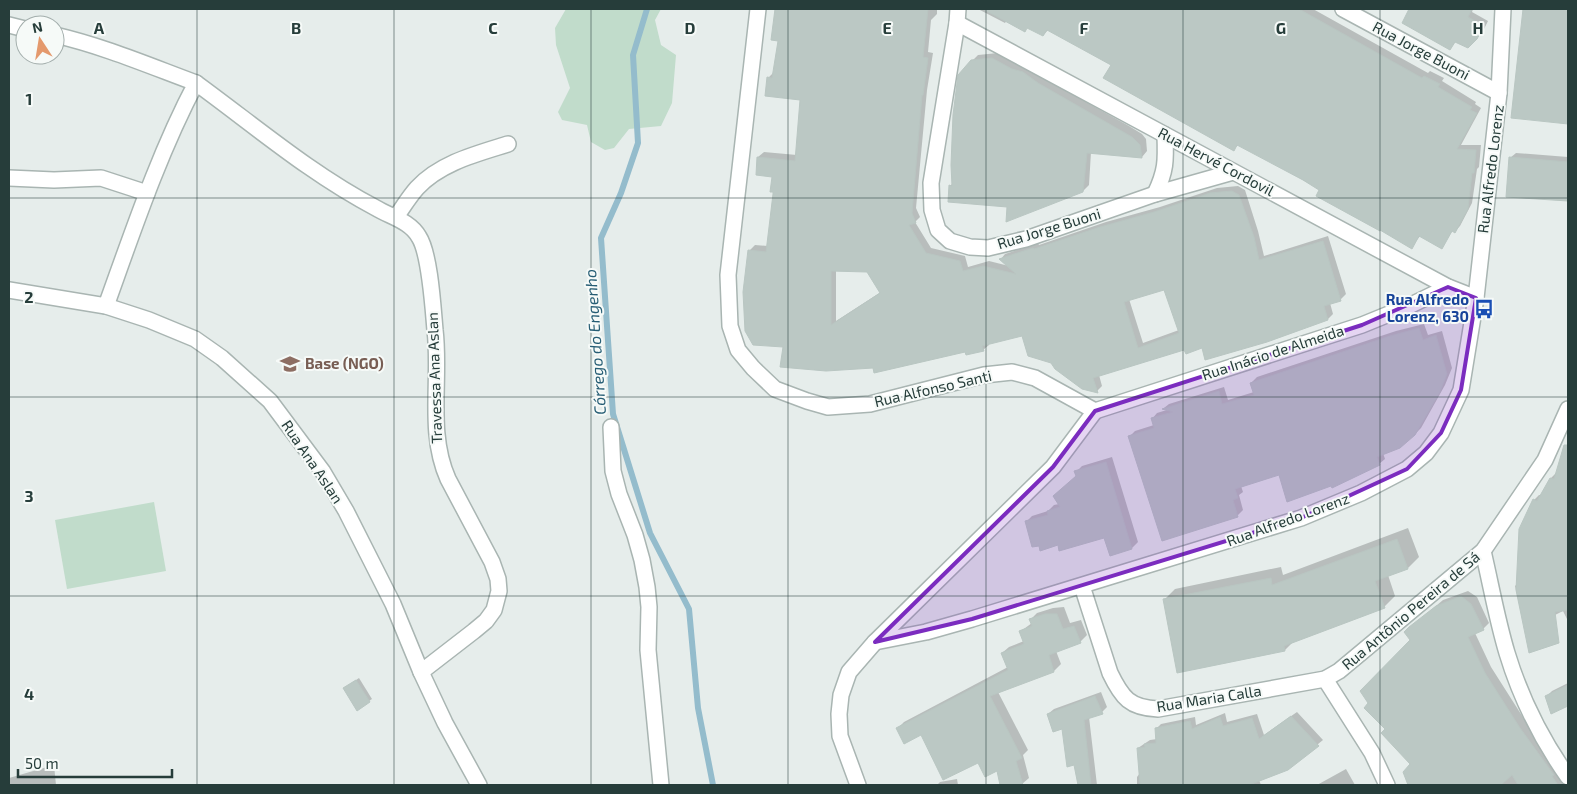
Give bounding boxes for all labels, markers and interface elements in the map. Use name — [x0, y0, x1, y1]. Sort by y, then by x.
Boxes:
north arrow — [15, 15, 65, 65]
text: N — [30, 17, 44, 36]
street label: Rua Jorge Buoni — [1370, 17, 1473, 83]
text: A — [94, 18, 105, 37]
text: B — [291, 18, 301, 37]
text: C — [488, 18, 498, 37]
text: D — [685, 18, 696, 37]
text: E — [882, 18, 892, 37]
text: F — [1080, 18, 1089, 37]
text: G — [1276, 18, 1286, 37]
text: H — [1472, 18, 1484, 37]
text: 1 — [26, 89, 32, 108]
street label: Rua Alfredo Lorenz — [1473, 104, 1507, 234]
street label: Rua Hervé Cordovil — [1155, 123, 1278, 200]
street label: Rua Jorge Buoni — [995, 204, 1103, 252]
water label: Córrego do Engenho — [580, 268, 609, 416]
text: 2 — [24, 287, 34, 306]
place label: Rua Alfredo Lorenz, 630 — [1386, 290, 1469, 325]
bus stop icon: Rua Alfredo Lorenz, 630 — [1473, 298, 1495, 320]
street label: Travessa Ana Aslan — [423, 312, 445, 444]
street label: Rua Inácio de Almeida — [1199, 321, 1346, 384]
school or university icon: Base (NGO) — [279, 353, 301, 375]
place label: Base (NGO) — [305, 354, 384, 372]
street label: Rua Alfonso Santi — [872, 366, 993, 410]
street label: Rua Ana Aslan — [278, 416, 347, 507]
text: 3 — [24, 486, 34, 505]
street label: Rua Alfredo Lorenz — [1224, 489, 1351, 550]
street label: Rua Antônio Pereira de Sá — [1338, 547, 1483, 673]
street label: Rua Maria Calla — [1155, 681, 1263, 715]
text: 4 — [24, 684, 34, 703]
scale bar — [18, 746, 171, 778]
text: 50 m — [25, 754, 59, 772]

